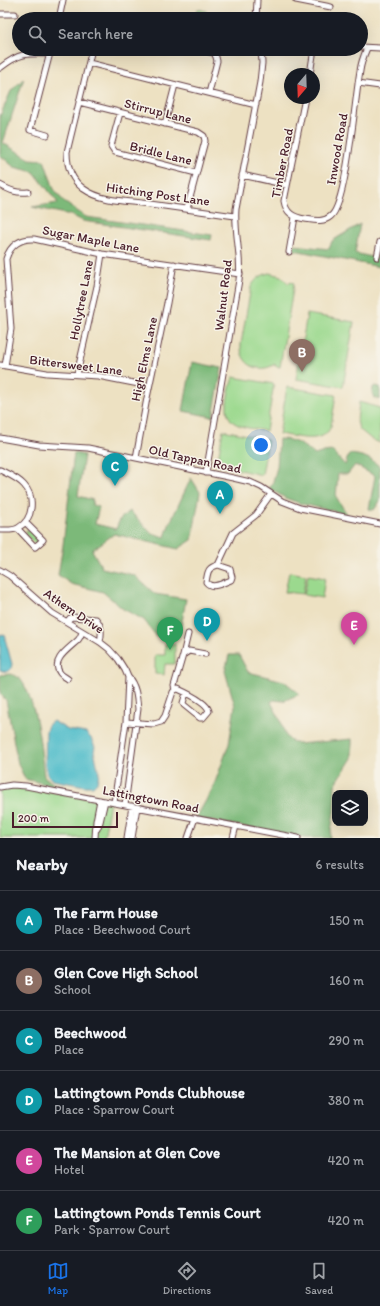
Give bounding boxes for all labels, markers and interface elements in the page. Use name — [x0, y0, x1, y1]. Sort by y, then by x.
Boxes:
search box — [12, 12, 368, 56]
icon: search — [26, 23, 48, 45]
text: Search here — [58, 25, 133, 43]
north arrow — [284, 68, 320, 104]
street label: Stirrup Lane — [123, 95, 193, 127]
street label: Inwood Road — [323, 112, 351, 186]
street label: Timber Road — [268, 127, 296, 199]
street label: Bridle Lane — [128, 138, 194, 168]
street label: Hitching Post Lane — [105, 179, 211, 209]
street label: Sugar Maple Lane — [41, 222, 141, 256]
street label: Hollytree Lane — [66, 259, 96, 341]
street label: Walnut Road — [211, 259, 235, 331]
street label: High Elms Lane — [128, 315, 160, 403]
pin: B — [289, 339, 315, 372]
street label: Bittersweet Lane — [29, 352, 123, 378]
your location — [251, 435, 271, 455]
street label: Old Tappan Road — [147, 442, 243, 476]
pin: C — [102, 453, 128, 486]
pin: A — [207, 481, 233, 514]
street label: Athem Drive — [41, 585, 107, 637]
pin: D — [194, 608, 220, 641]
pin: E — [341, 612, 367, 645]
pin: F — [157, 617, 183, 650]
street label: Lattingtown Road — [101, 782, 201, 816]
map controls — [332, 790, 368, 826]
button: layers — [332, 790, 368, 826]
scale bar — [12, 810, 118, 829]
text: 200 m — [18, 812, 49, 825]
text: Nearby — [16, 854, 68, 874]
text: 6 results — [316, 857, 364, 872]
text: The Farm House — [54, 904, 158, 922]
text: A — [25, 913, 33, 928]
text: 150 m — [329, 913, 364, 928]
text: Place · Beechwood Court — [54, 922, 191, 937]
text: Glen Cove High School — [54, 964, 198, 982]
text: B — [25, 973, 33, 988]
text: 160 m — [329, 973, 364, 988]
text: School — [54, 982, 91, 997]
text: Beechwood — [54, 1024, 126, 1042]
text: C — [25, 1033, 33, 1048]
text: 290 m — [328, 1033, 364, 1048]
text: Place — [54, 1042, 84, 1057]
text: Lattingtown Ponds Clubhouse — [54, 1084, 245, 1102]
text: D — [25, 1093, 33, 1108]
text: 380 m — [328, 1093, 364, 1108]
text: Place · Sparrow Court — [54, 1102, 174, 1117]
text: The Mansion at Glen Cove — [54, 1144, 220, 1162]
text: E — [25, 1153, 33, 1168]
text: 420 m — [327, 1153, 364, 1168]
text: Hotel — [54, 1162, 84, 1177]
text: Lattingtown Ponds Tennis Court — [54, 1204, 261, 1222]
text: F — [26, 1213, 32, 1228]
text: 420 m — [327, 1213, 364, 1228]
text: Park · Sparrow Court — [54, 1222, 170, 1237]
tab: Map — [47, 1260, 69, 1297]
tab: Directions — [163, 1260, 211, 1297]
tab: Saved — [305, 1260, 333, 1297]

